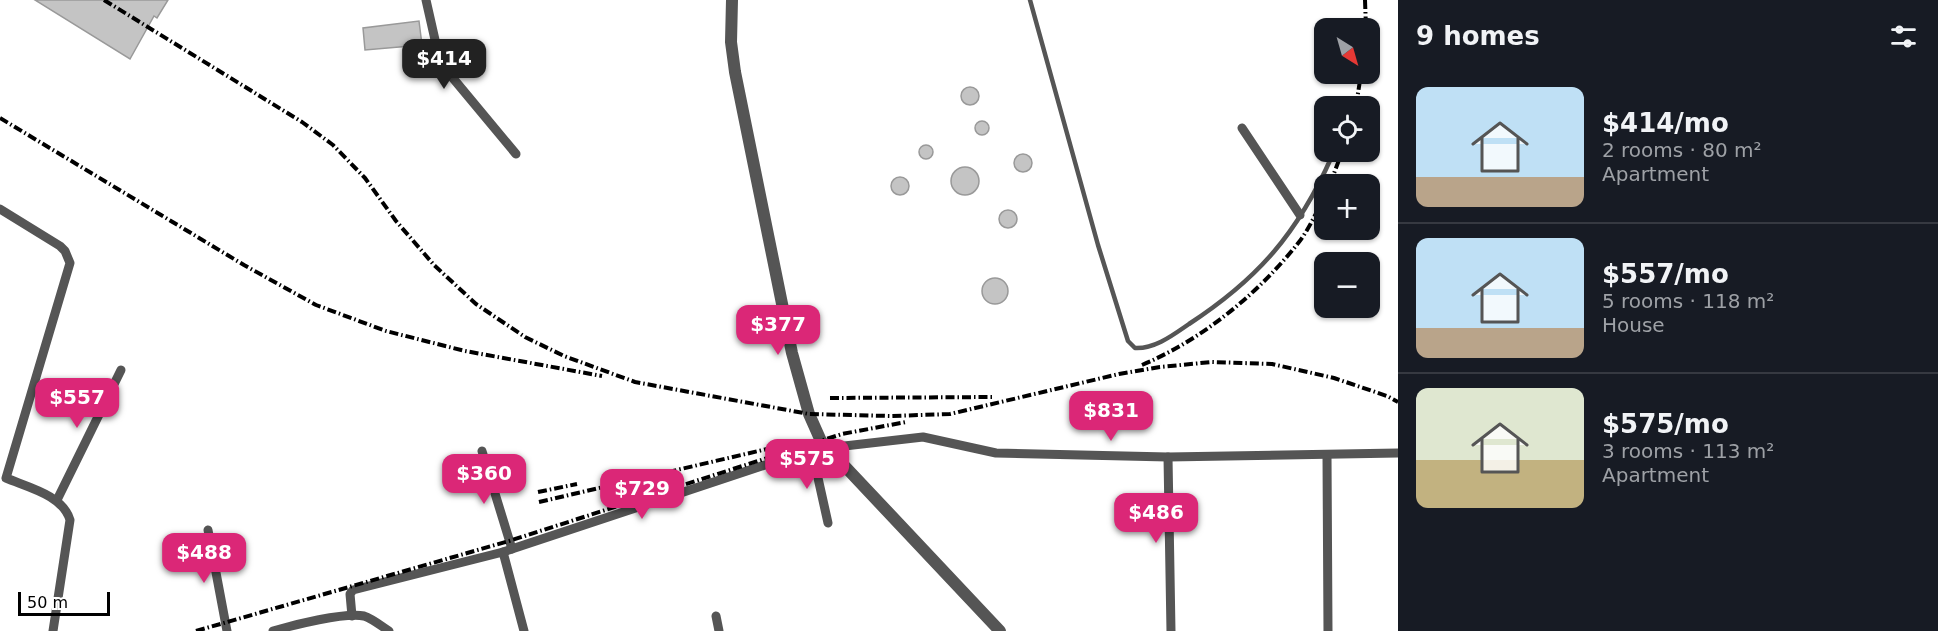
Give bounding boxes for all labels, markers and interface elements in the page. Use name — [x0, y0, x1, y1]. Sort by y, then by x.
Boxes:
north arrow — [1314, 18, 1380, 84]
map controls — [1314, 18, 1380, 318]
icon: filters — [1887, 20, 1920, 53]
text: 9 homes — [1416, 21, 1540, 51]
pin: $414 — [408, 39, 480, 90]
text: $414 — [416, 46, 472, 70]
button: locate — [1314, 96, 1380, 162]
text: $414/mo — [1602, 108, 1729, 138]
icon: home — [1464, 111, 1536, 183]
text: 2 rooms · 80 m² — [1602, 138, 1762, 162]
text: Apartment — [1602, 162, 1709, 186]
button: + — [1314, 174, 1380, 240]
button: − — [1314, 252, 1380, 318]
text: $557/mo — [1602, 259, 1729, 289]
icon: home — [1464, 262, 1536, 334]
text: 5 rooms · 118 m² — [1602, 289, 1774, 313]
pin: $377 — [742, 305, 814, 356]
text: $377 — [750, 312, 806, 336]
text: House — [1602, 313, 1665, 337]
pin: $557 — [41, 378, 113, 429]
text: $557 — [49, 385, 105, 409]
pin: $831 — [1075, 391, 1147, 442]
text: $831 — [1083, 398, 1139, 422]
text: $575/mo — [1602, 409, 1729, 439]
icon: home — [1464, 412, 1536, 484]
pin: $575 — [771, 439, 843, 490]
text: 3 rooms · 113 m² — [1602, 439, 1774, 463]
text: $575 — [779, 446, 835, 470]
pin: $360 — [448, 454, 520, 505]
text: $360 — [456, 461, 512, 485]
text: Apartment — [1602, 463, 1709, 487]
pin: $729 — [606, 469, 678, 520]
text: $729 — [614, 476, 670, 500]
pin: $486 — [1120, 493, 1192, 544]
text: $486 — [1128, 500, 1184, 524]
pin: $488 — [168, 533, 240, 584]
text: $488 — [176, 540, 232, 564]
scale bar — [18, 589, 110, 616]
text: 50 m — [27, 593, 68, 612]

